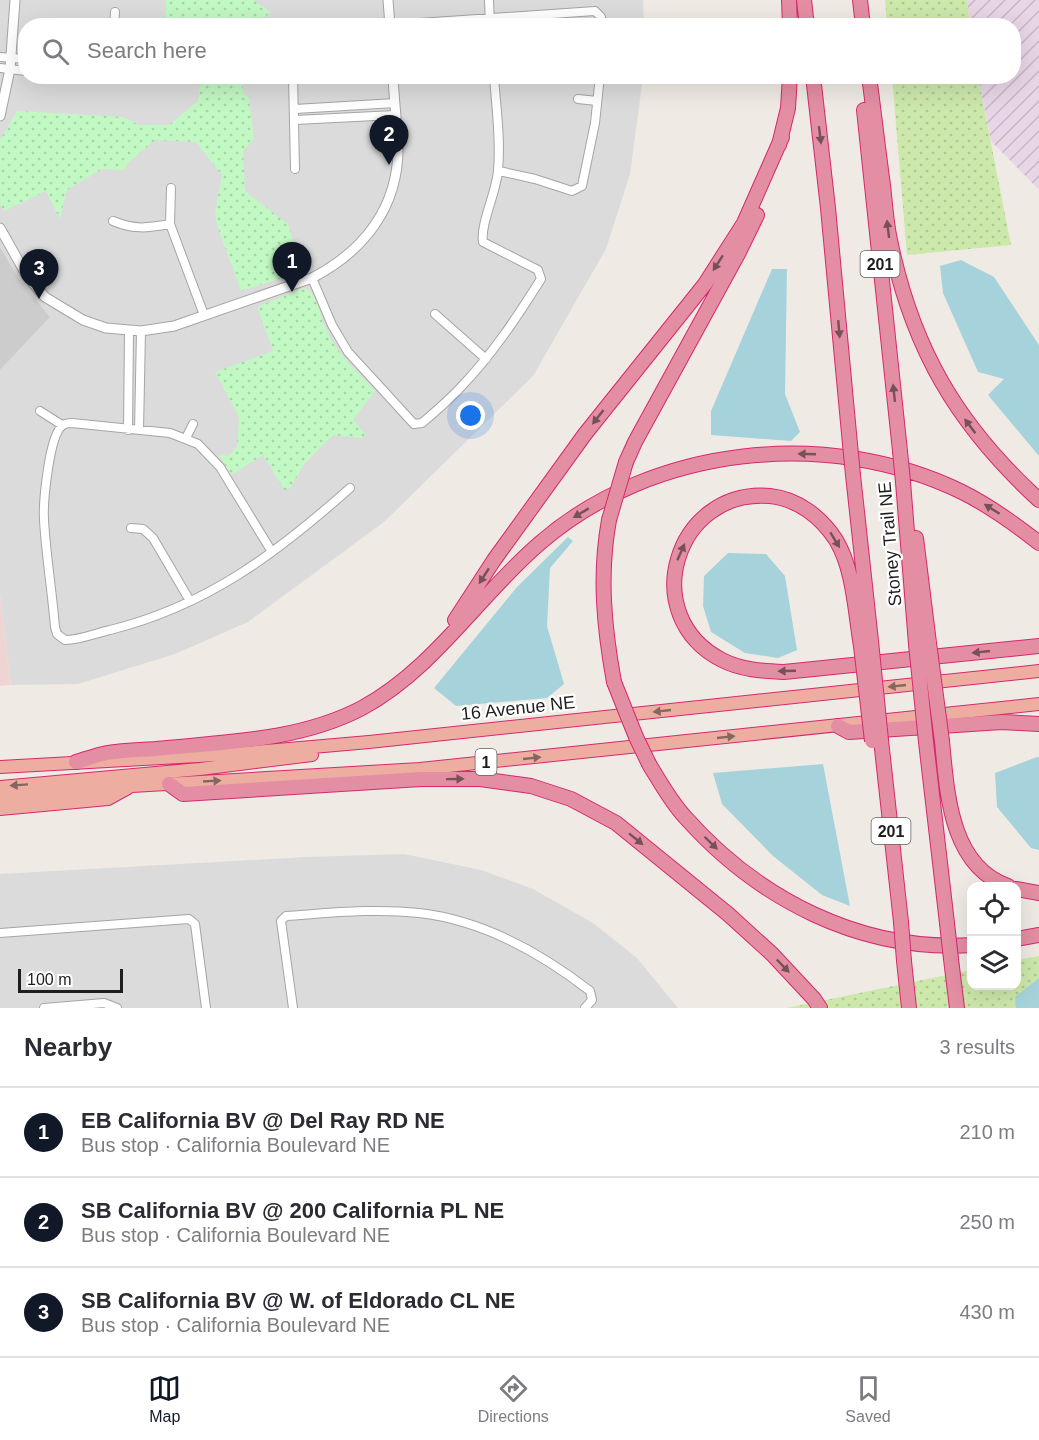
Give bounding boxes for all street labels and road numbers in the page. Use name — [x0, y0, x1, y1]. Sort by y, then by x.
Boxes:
road number: 201 — [860, 251, 900, 277]
street label: Stoney Trail NE — [875, 481, 905, 607]
street label: 16 Avenue NE — [460, 692, 576, 724]
road number: 1 — [476, 749, 496, 775]
road number: 201 — [872, 818, 910, 844]

